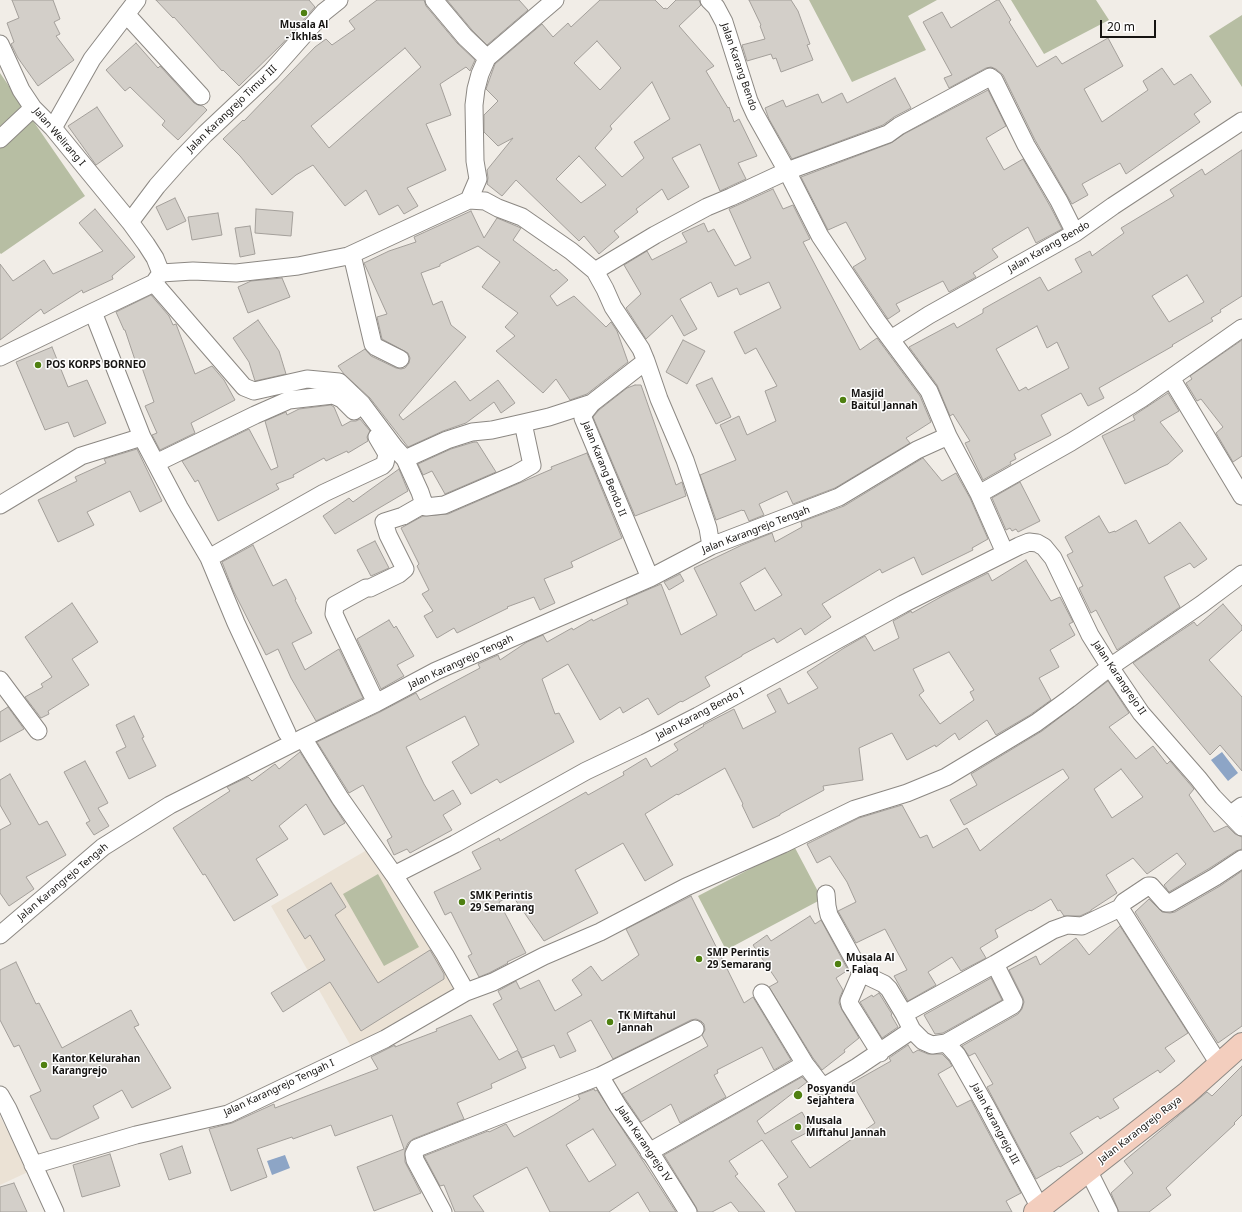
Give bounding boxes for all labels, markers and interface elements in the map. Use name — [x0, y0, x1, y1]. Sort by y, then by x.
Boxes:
marker: Musala Al - Ikhlas — [299, 8, 309, 18]
scale bar — [1102, 12, 1158, 38]
text: 20 m — [1107, 18, 1135, 35]
place label: Musala Al - Ikhlas — [280, 19, 328, 42]
street label: Jalan Karang Bendo — [718, 22, 760, 112]
street label: Jalan Karangrejo Timur III — [185, 63, 279, 155]
street label: Jalan Welirang I — [31, 105, 87, 169]
street label: Jalan Karang Bendo — [1006, 219, 1092, 275]
place label: POS KORPS BORNEO — [46, 359, 146, 371]
marker: POS KORPS BORNEO — [33, 360, 43, 370]
place label: Masjid Baitul Jannah — [851, 388, 918, 412]
marker: Masjid Baitul Jannah — [838, 395, 848, 405]
street label: Jalan Karang Bendo II — [579, 420, 629, 518]
street label: Jalan Karangrejo Tengah — [700, 504, 812, 556]
street label: Jalan Karangrejo Tengah — [407, 632, 515, 692]
street label: Jalan Karangrejo II — [1090, 639, 1148, 717]
street label: Jalan Karang Bendo I — [654, 686, 746, 742]
street label: Jalan Karangrejo Tengah — [15, 841, 111, 923]
place label: SMK Perintis 29 Semarang — [470, 890, 534, 914]
marker: SMK Perintis 29 Semarang — [457, 897, 467, 907]
place label: SMP Perintis 29 Semarang — [707, 947, 771, 970]
place label: Musala Al - Falaq — [846, 952, 894, 976]
marker: SMP Perintis 29 Semarang — [694, 954, 704, 964]
marker: Musala Al - Falaq — [833, 959, 843, 969]
place label: TK Miftahul Jannah — [618, 1010, 676, 1034]
marker: TK Miftahul Jannah — [605, 1017, 615, 1027]
place label: Kantor Kelurahan Karangrejo — [52, 1053, 140, 1076]
street label: Jalan Karangrejo Tengah I — [222, 1057, 336, 1119]
marker: Kantor Kelurahan Karangrejo — [39, 1060, 49, 1070]
street label: Jalan Karangrejo III — [969, 1081, 1021, 1167]
place label: Posyandu Sejahtera — [807, 1083, 855, 1106]
marker: Posyandu Sejahtera — [792, 1089, 804, 1101]
street label: Jalan Karangrejo Raya — [1096, 1094, 1184, 1166]
street label: Jalan Karangrejo IV — [614, 1104, 674, 1184]
place label: Musala Miftahul Jannah — [806, 1115, 886, 1138]
marker: Musala Miftahul Jannah — [793, 1122, 803, 1132]

